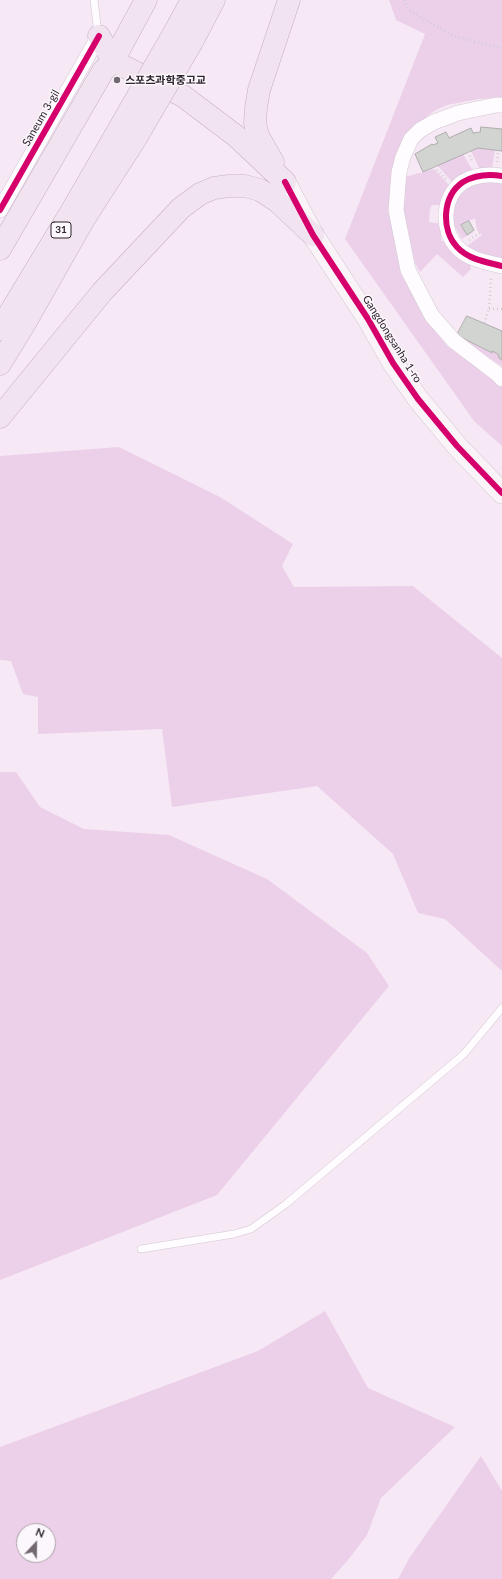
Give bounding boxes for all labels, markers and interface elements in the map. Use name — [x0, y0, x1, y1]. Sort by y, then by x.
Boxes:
place label: 스포츠과학중고교 — [125, 73, 206, 87]
marker: 스포츠과학중고교 — [112, 75, 122, 85]
street label: Saneum 3-gil — [20, 88, 62, 148]
road number: 31 — [51, 222, 71, 238]
street label: Gangdongsanha 1-ro — [360, 293, 424, 385]
north arrow — [16, 1523, 56, 1563]
text: N — [34, 1525, 47, 1540]

